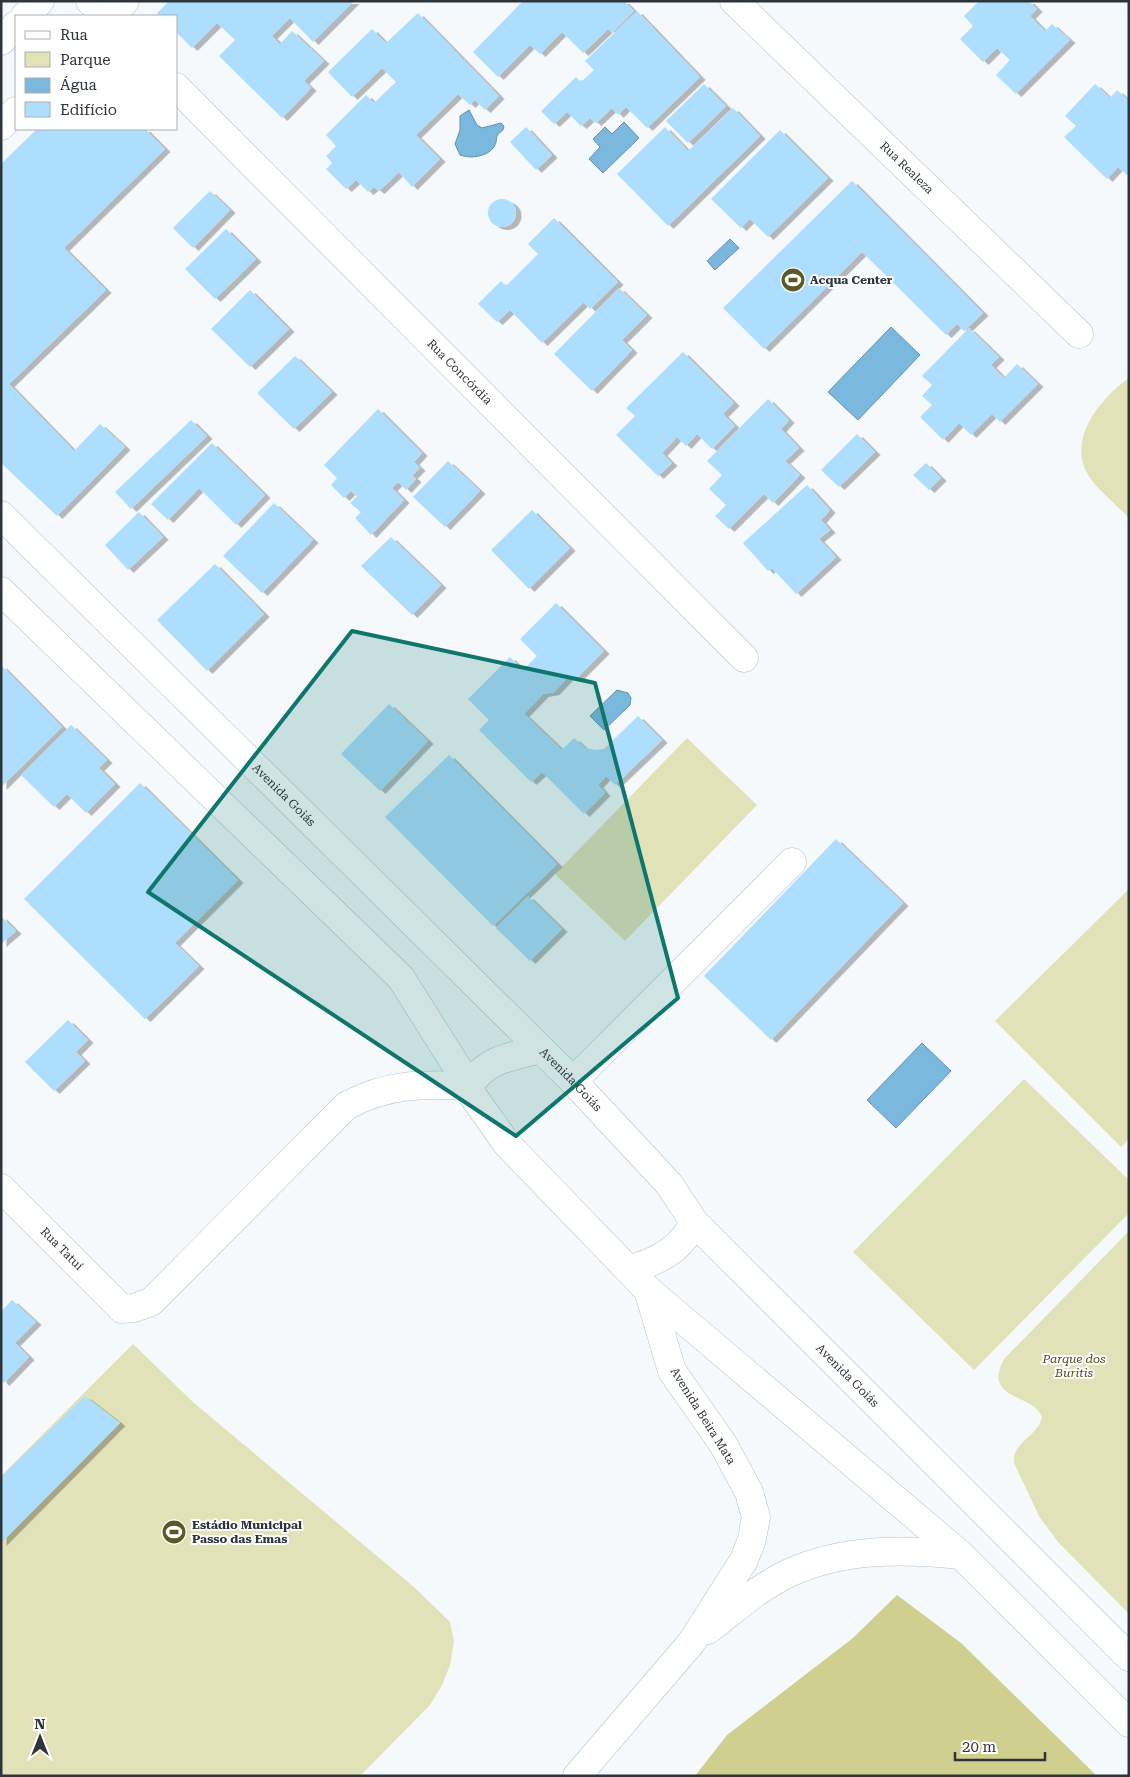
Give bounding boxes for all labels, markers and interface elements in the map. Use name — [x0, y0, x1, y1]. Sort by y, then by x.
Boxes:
legend — [15, 15, 178, 130]
text: Rua — [60, 26, 88, 44]
text: Parque — [60, 51, 111, 69]
text: Água — [60, 76, 97, 94]
text: Edifício — [60, 101, 117, 119]
street label: Rua Realeza — [877, 139, 937, 197]
sports icon: Acqua Center — [780, 267, 806, 293]
place label: Acqua Center — [810, 273, 893, 287]
street label: Rua Concórdia — [424, 337, 495, 408]
street label: Avenida Goiás — [249, 761, 319, 829]
street label: Avenida Goiás — [537, 1045, 605, 1114]
street label: Rua Tatuí — [38, 1225, 86, 1273]
street label: Avenida Goiás — [813, 1341, 882, 1410]
park label: Parque dos Buritis — [1042, 1352, 1106, 1380]
street label: Avenida Beira Mata — [667, 1365, 739, 1467]
place label: Estádio Municipal Passo das Emas — [192, 1518, 302, 1546]
sports icon: Estádio Municipal Passo das Emas — [161, 1519, 187, 1545]
north arrow — [15, 1712, 65, 1762]
text: N — [35, 1716, 46, 1732]
scale bar — [955, 1730, 1045, 1762]
text: 20 m — [962, 1738, 997, 1756]

